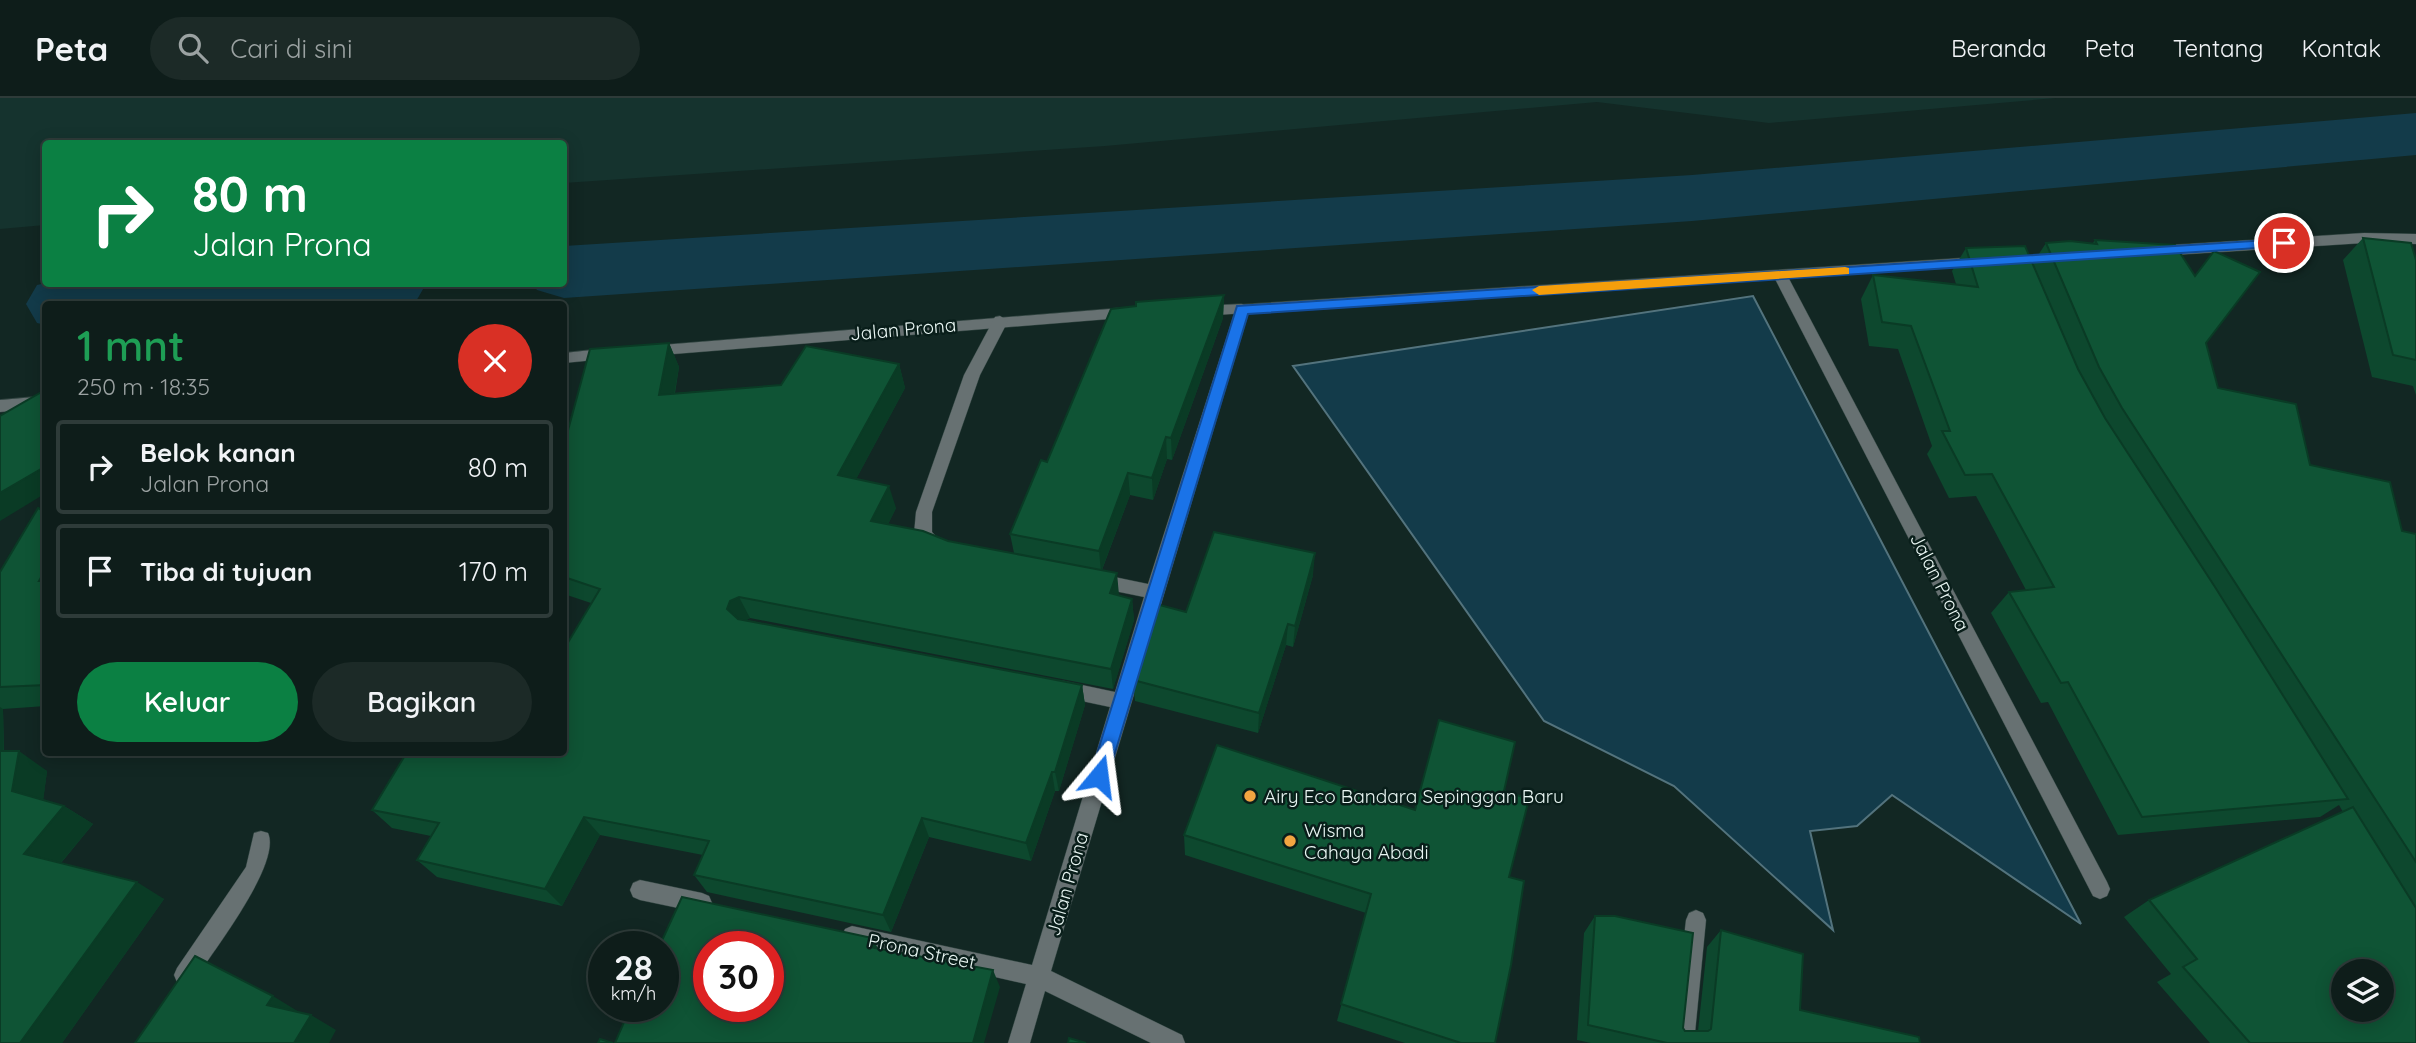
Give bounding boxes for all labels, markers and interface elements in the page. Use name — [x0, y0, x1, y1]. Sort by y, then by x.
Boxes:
search box — [150, 17, 640, 80]
text: Peta — [35, 28, 108, 69]
icon: search — [174, 29, 212, 67]
text: Cari di sini — [230, 32, 352, 65]
text: Beranda — [1951, 33, 2047, 63]
text: Peta — [2085, 33, 2135, 63]
text: Tentang — [2173, 33, 2263, 63]
text: Kontak — [2301, 33, 2381, 63]
text: 80 m — [192, 163, 308, 224]
icon: right — [77, 168, 168, 259]
pin — [2254, 213, 2314, 273]
text: Jalan Prona — [192, 224, 372, 264]
icon: arrive — [2265, 224, 2303, 262]
street label: Jalan Prona — [849, 312, 957, 346]
text: 1 mnt — [77, 319, 184, 372]
button: close — [458, 324, 532, 398]
text: 250 m · 18:35 — [77, 372, 210, 401]
text: Belok kanan — [140, 436, 296, 469]
icon: right — [81, 448, 119, 486]
text: 80 m — [468, 451, 528, 484]
text: Jalan Prona — [140, 469, 269, 498]
street label: Jalan Prona — [1905, 529, 1975, 635]
icon: arrive — [81, 552, 119, 590]
text: Tiba di tujuan — [140, 555, 312, 588]
text: 170 m — [459, 555, 528, 588]
button: Keluar — [77, 662, 298, 742]
button: Bagikan — [312, 662, 532, 742]
position arrow — [1062, 739, 1136, 813]
place label: Airy Eco Bandara Sepinggan Baru — [1264, 784, 1564, 808]
marker: Airy Eco Bandara Sepinggan Baru — [1242, 788, 1258, 804]
place label: Wisma Cahaya Abadi — [1304, 818, 1429, 864]
street label: Jalan Prona — [1041, 829, 1093, 939]
marker: Wisma Cahaya Abadi — [1282, 833, 1298, 849]
street label: Prona Street — [866, 928, 978, 974]
speed limit sign: 30 — [693, 931, 784, 1022]
text: 28 — [614, 945, 653, 989]
map controls — [2331, 959, 2394, 1022]
button: layers — [2331, 959, 2394, 1022]
text: km/h — [611, 982, 656, 1005]

